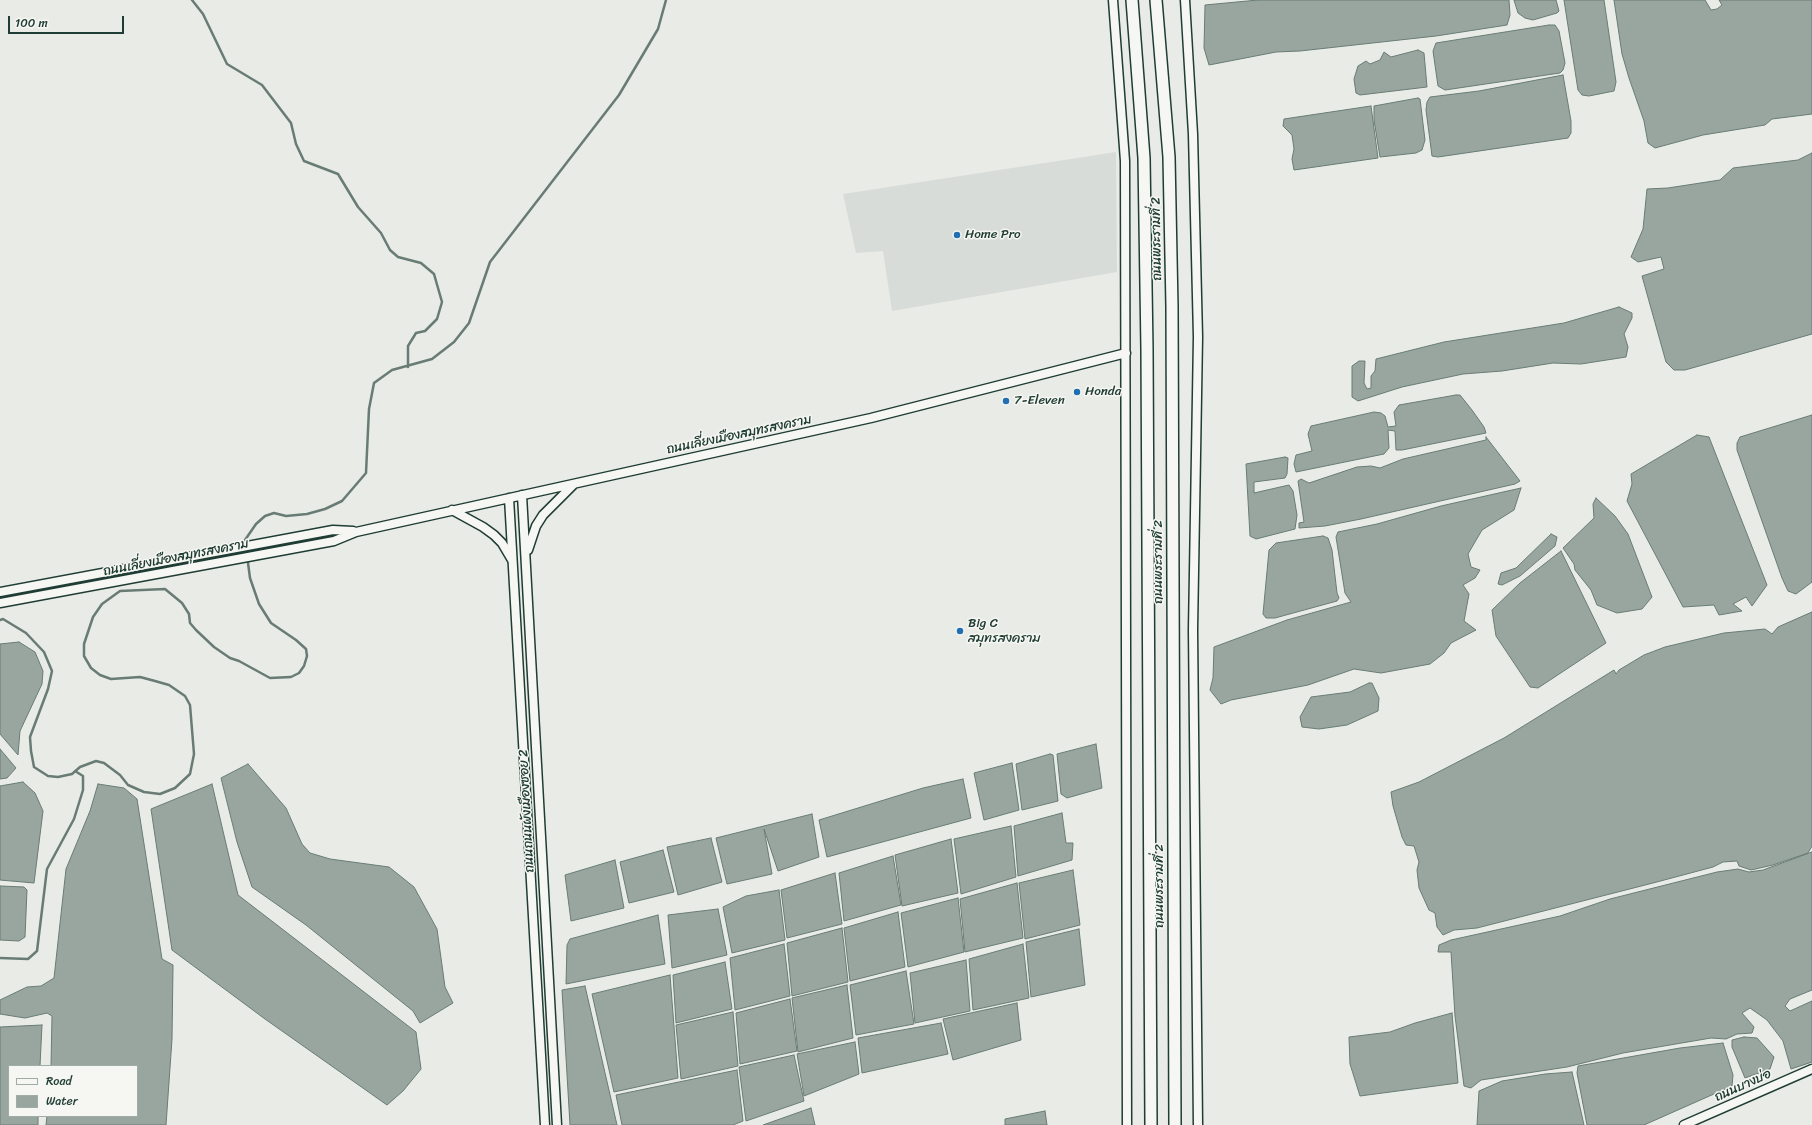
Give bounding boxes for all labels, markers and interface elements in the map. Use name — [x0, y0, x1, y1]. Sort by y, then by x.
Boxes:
scale bar — [10, 8, 126, 34]
text: 100 m — [15, 12, 48, 34]
street label: ถนนพระรามที่ 2 — [1148, 197, 1166, 281]
place label: Home Pro — [965, 227, 1021, 243]
marker: Home Pro — [952, 230, 962, 240]
place label: Honda — [1085, 384, 1121, 400]
marker: Honda — [1072, 387, 1082, 397]
place label: 7-Eleven — [1014, 393, 1065, 409]
marker: 7-Eleven — [1001, 396, 1011, 406]
street label: ถนนเลี่ยงเมืองสมุทรสงคราม — [665, 412, 813, 458]
street label: ถนนพระรามที่ 2 — [1151, 520, 1167, 604]
street label: ถนนเลี่ยงเมืองสมุทรสงคราม — [102, 536, 250, 580]
place label: Big C สมุทรสงคราม — [968, 616, 1041, 647]
marker: Big C สมุทรสงคราม — [955, 626, 965, 636]
street label: ถนนถนนผังเมืองซอย 2 — [516, 749, 538, 873]
street label: ถนนพระรามที่ 2 — [1152, 844, 1168, 928]
legend — [8, 1065, 138, 1117]
street label: ถนนบางบ่อ — [1712, 1067, 1774, 1105]
text: Road — [46, 1070, 72, 1092]
text: Water — [46, 1090, 78, 1112]

